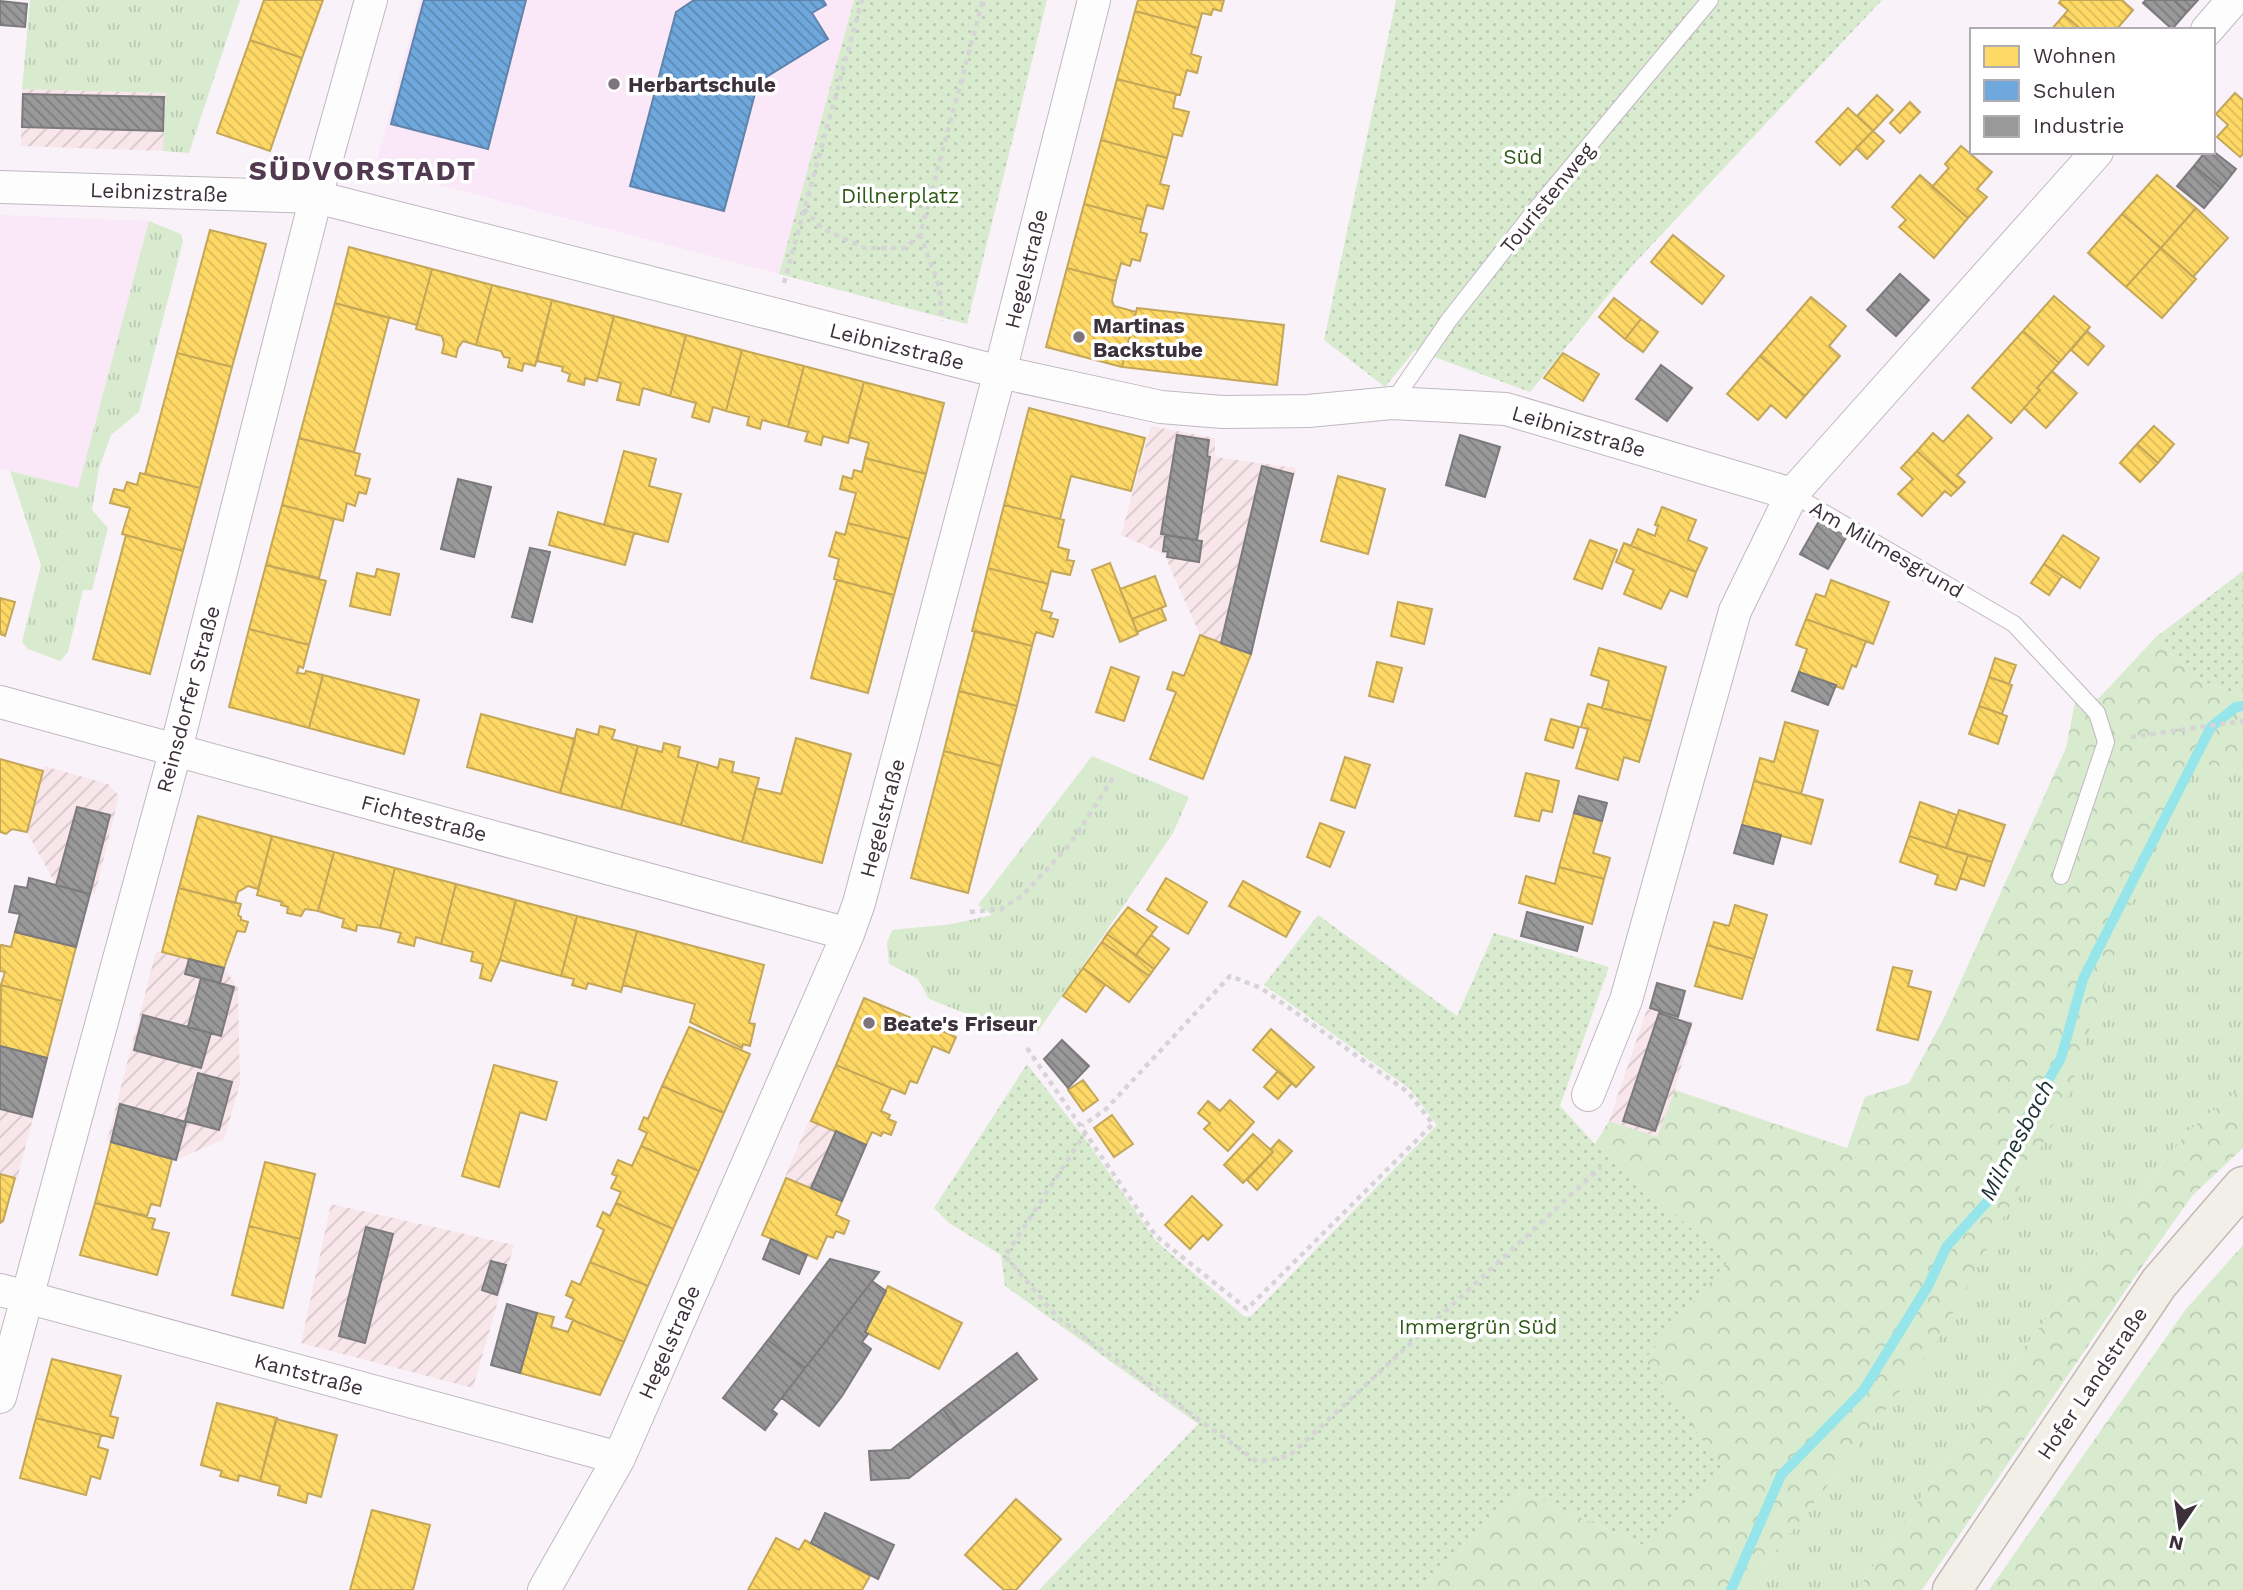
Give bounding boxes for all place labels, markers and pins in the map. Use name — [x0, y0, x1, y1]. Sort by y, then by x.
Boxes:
place label: Herbartschule — [628, 72, 776, 97]
marker: Herbartschule — [606, 76, 622, 92]
place label: Martinas Backstube — [1093, 313, 1203, 362]
marker: Martinas Backstube — [1071, 329, 1087, 345]
place label: Beate's Friseur — [883, 1011, 1037, 1036]
marker: Beate's Friseur — [861, 1015, 877, 1031]

